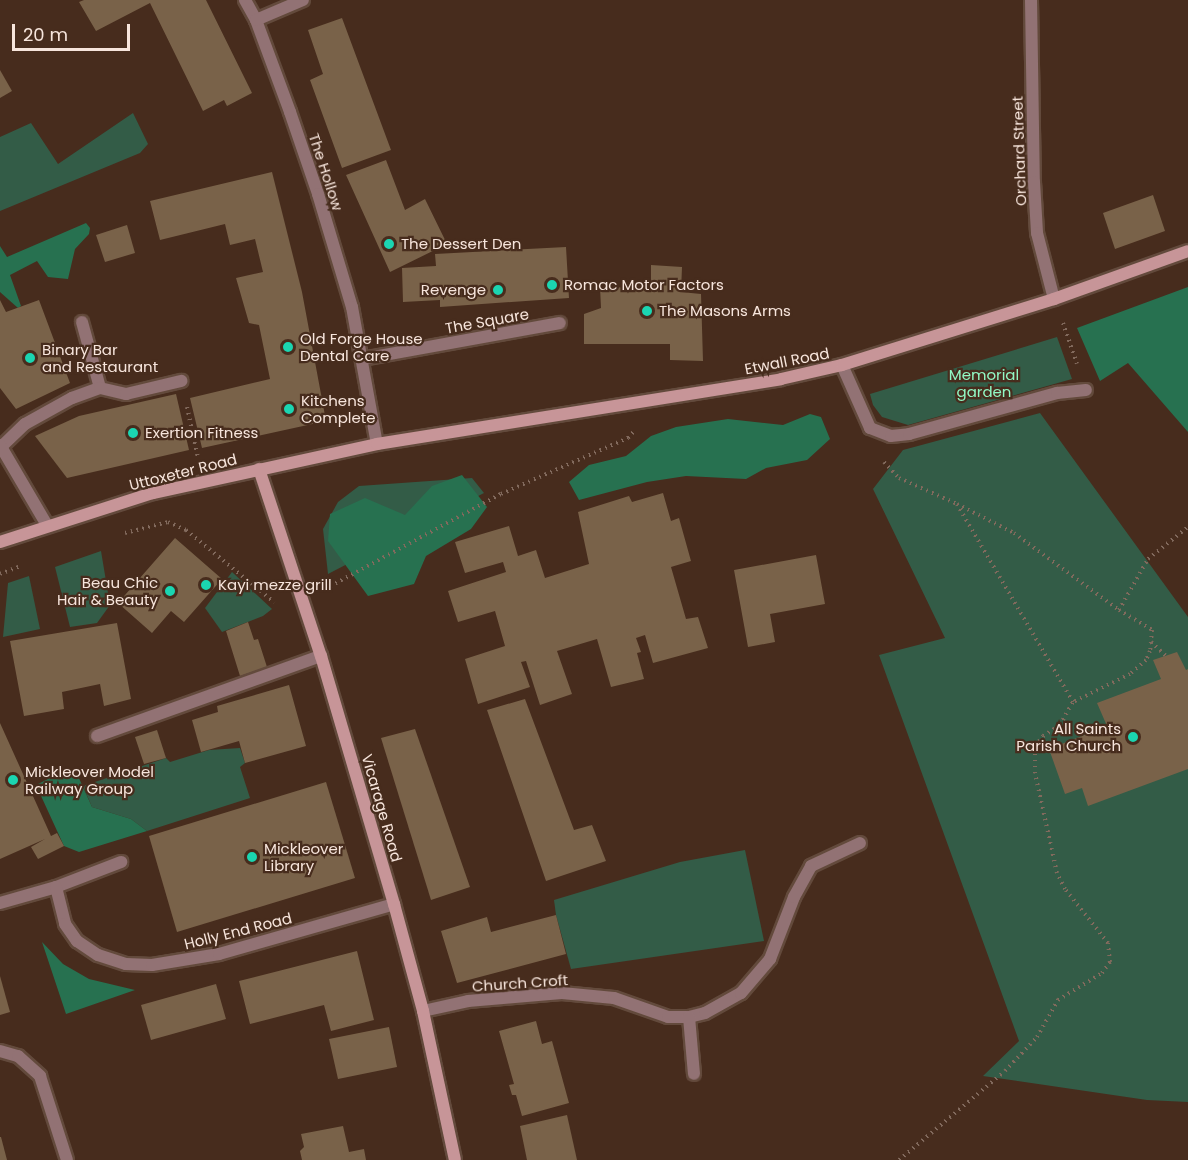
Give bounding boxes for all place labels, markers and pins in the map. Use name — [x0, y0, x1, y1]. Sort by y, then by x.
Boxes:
place label: The Dessert Den — [401, 235, 521, 253]
marker: The Dessert Den — [382, 237, 396, 251]
place label: Romac Motor Factors — [564, 276, 724, 294]
marker: Romac Motor Factors — [545, 278, 559, 292]
place label: Revenge — [421, 281, 486, 299]
marker: Revenge — [491, 283, 505, 297]
place label: The Masons Arms — [659, 302, 791, 320]
marker: The Masons Arms — [640, 304, 654, 318]
place label: Old Forge House Dental Care — [300, 329, 423, 364]
place label: Binary Bar and Restaurant — [42, 340, 158, 375]
marker: Old Forge House Dental Care — [281, 340, 295, 354]
marker: Binary Bar and Restaurant — [23, 351, 37, 365]
place label: Kitchens Complete — [301, 391, 376, 426]
marker: Kitchens Complete — [282, 402, 296, 416]
place label: Exertion Fitness — [145, 424, 258, 442]
marker: Exertion Fitness — [126, 426, 140, 440]
place label: Beau Chic Hair & Beauty — [57, 573, 158, 608]
place label: Kayi mezze grill — [218, 576, 332, 594]
marker: Kayi mezze grill — [199, 578, 213, 592]
marker: Beau Chic Hair & Beauty — [163, 584, 177, 598]
place label: All Saints Parish Church — [1016, 719, 1121, 754]
marker: All Saints Parish Church — [1126, 730, 1140, 744]
place label: Mickleover Model Railway Group — [25, 762, 154, 797]
marker: Mickleover Model Railway Group — [6, 773, 20, 787]
place label: Mickleover Library — [264, 839, 343, 874]
marker: Mickleover Library — [245, 850, 259, 864]

